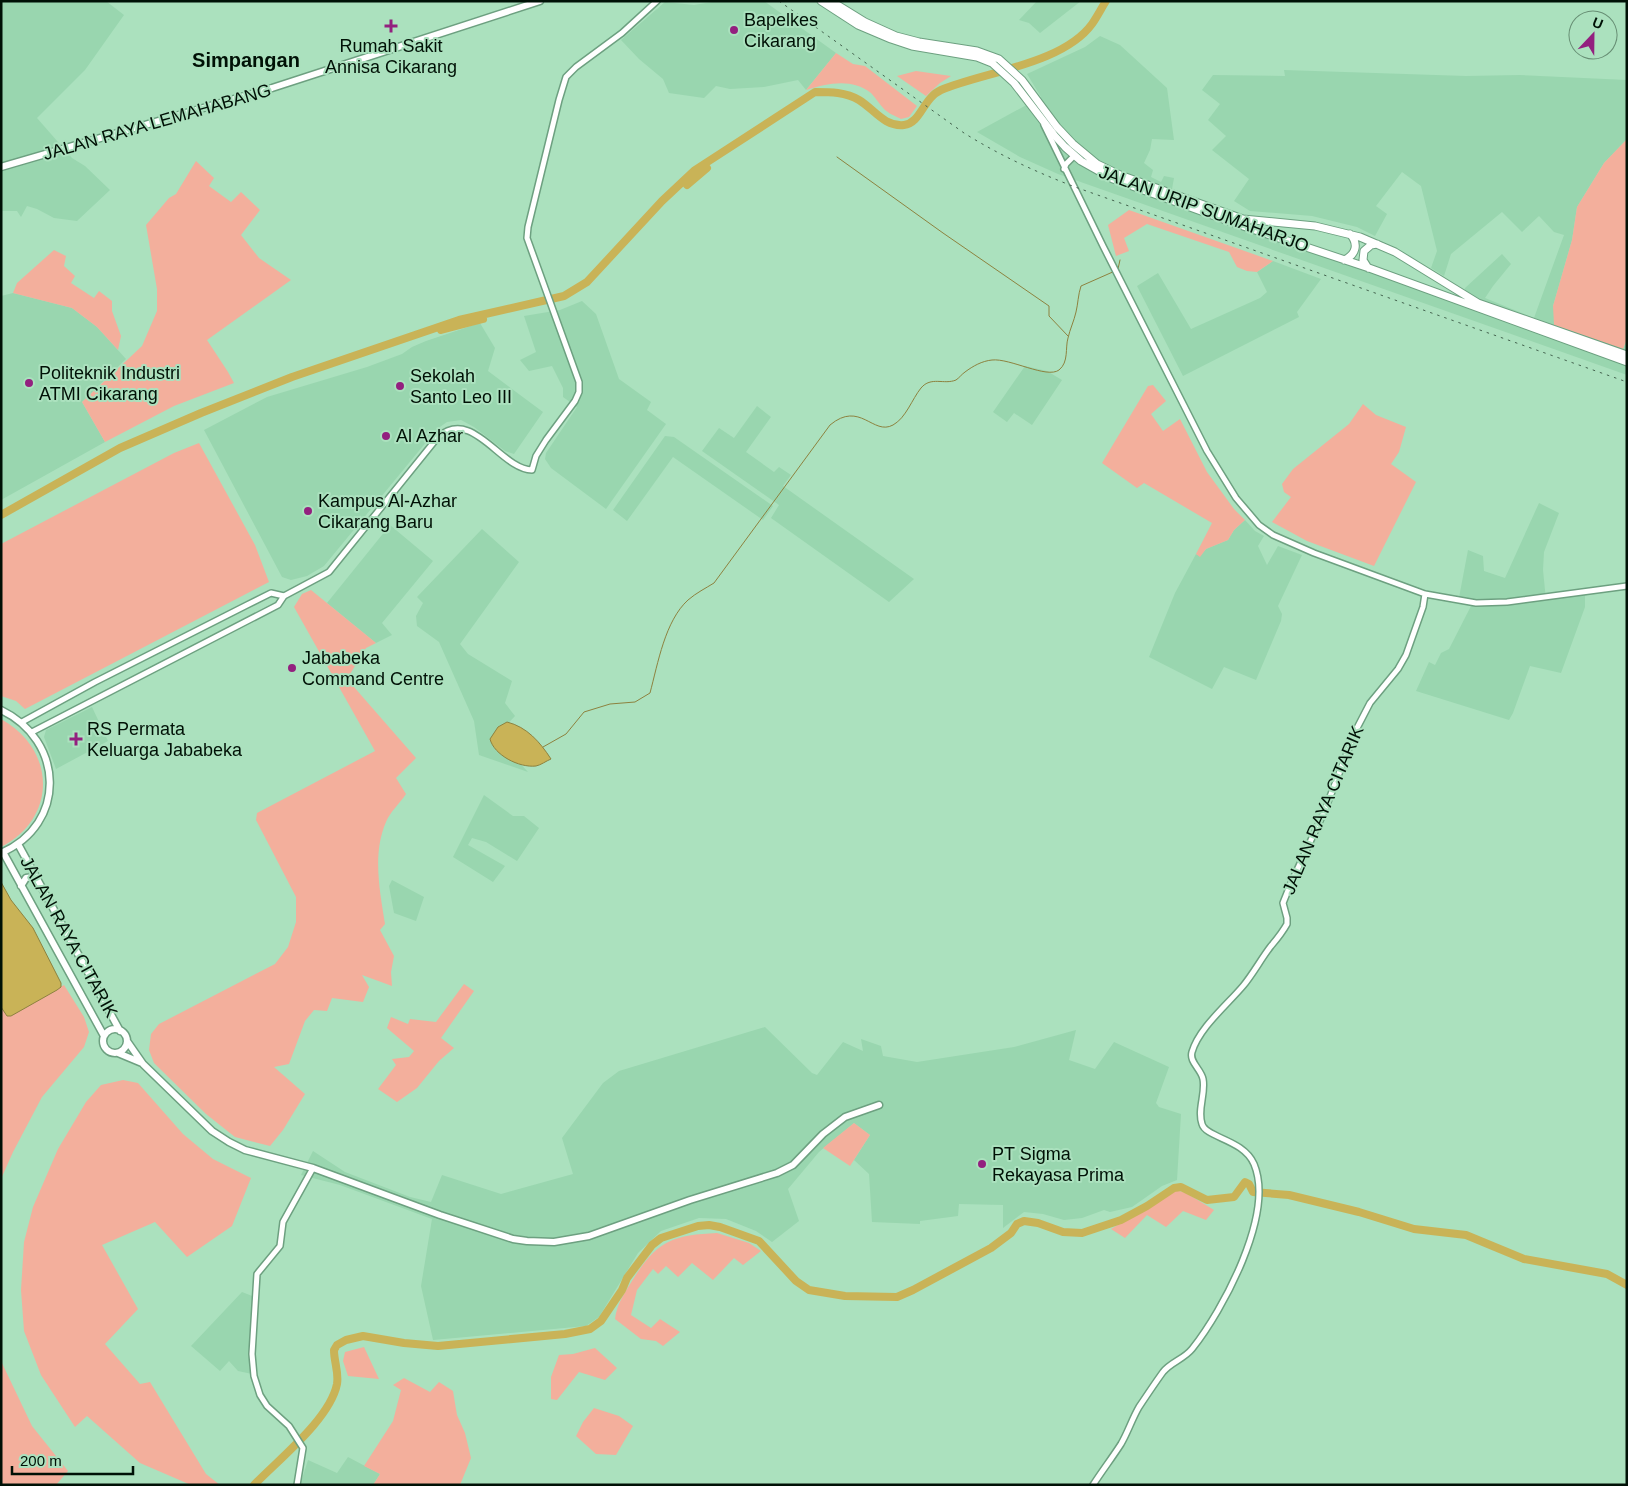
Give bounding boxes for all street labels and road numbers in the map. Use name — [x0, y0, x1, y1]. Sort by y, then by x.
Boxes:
street label: JALAN RAYA LEMAHABANG — [41, 80, 273, 164]
street label: JALAN URIP SUMAHARJO — [1096, 162, 1312, 256]
street label: JALAN RAYA CITARIK — [1278, 723, 1368, 897]
street label: JALAN RAYA CITARIK — [16, 853, 122, 1021]

